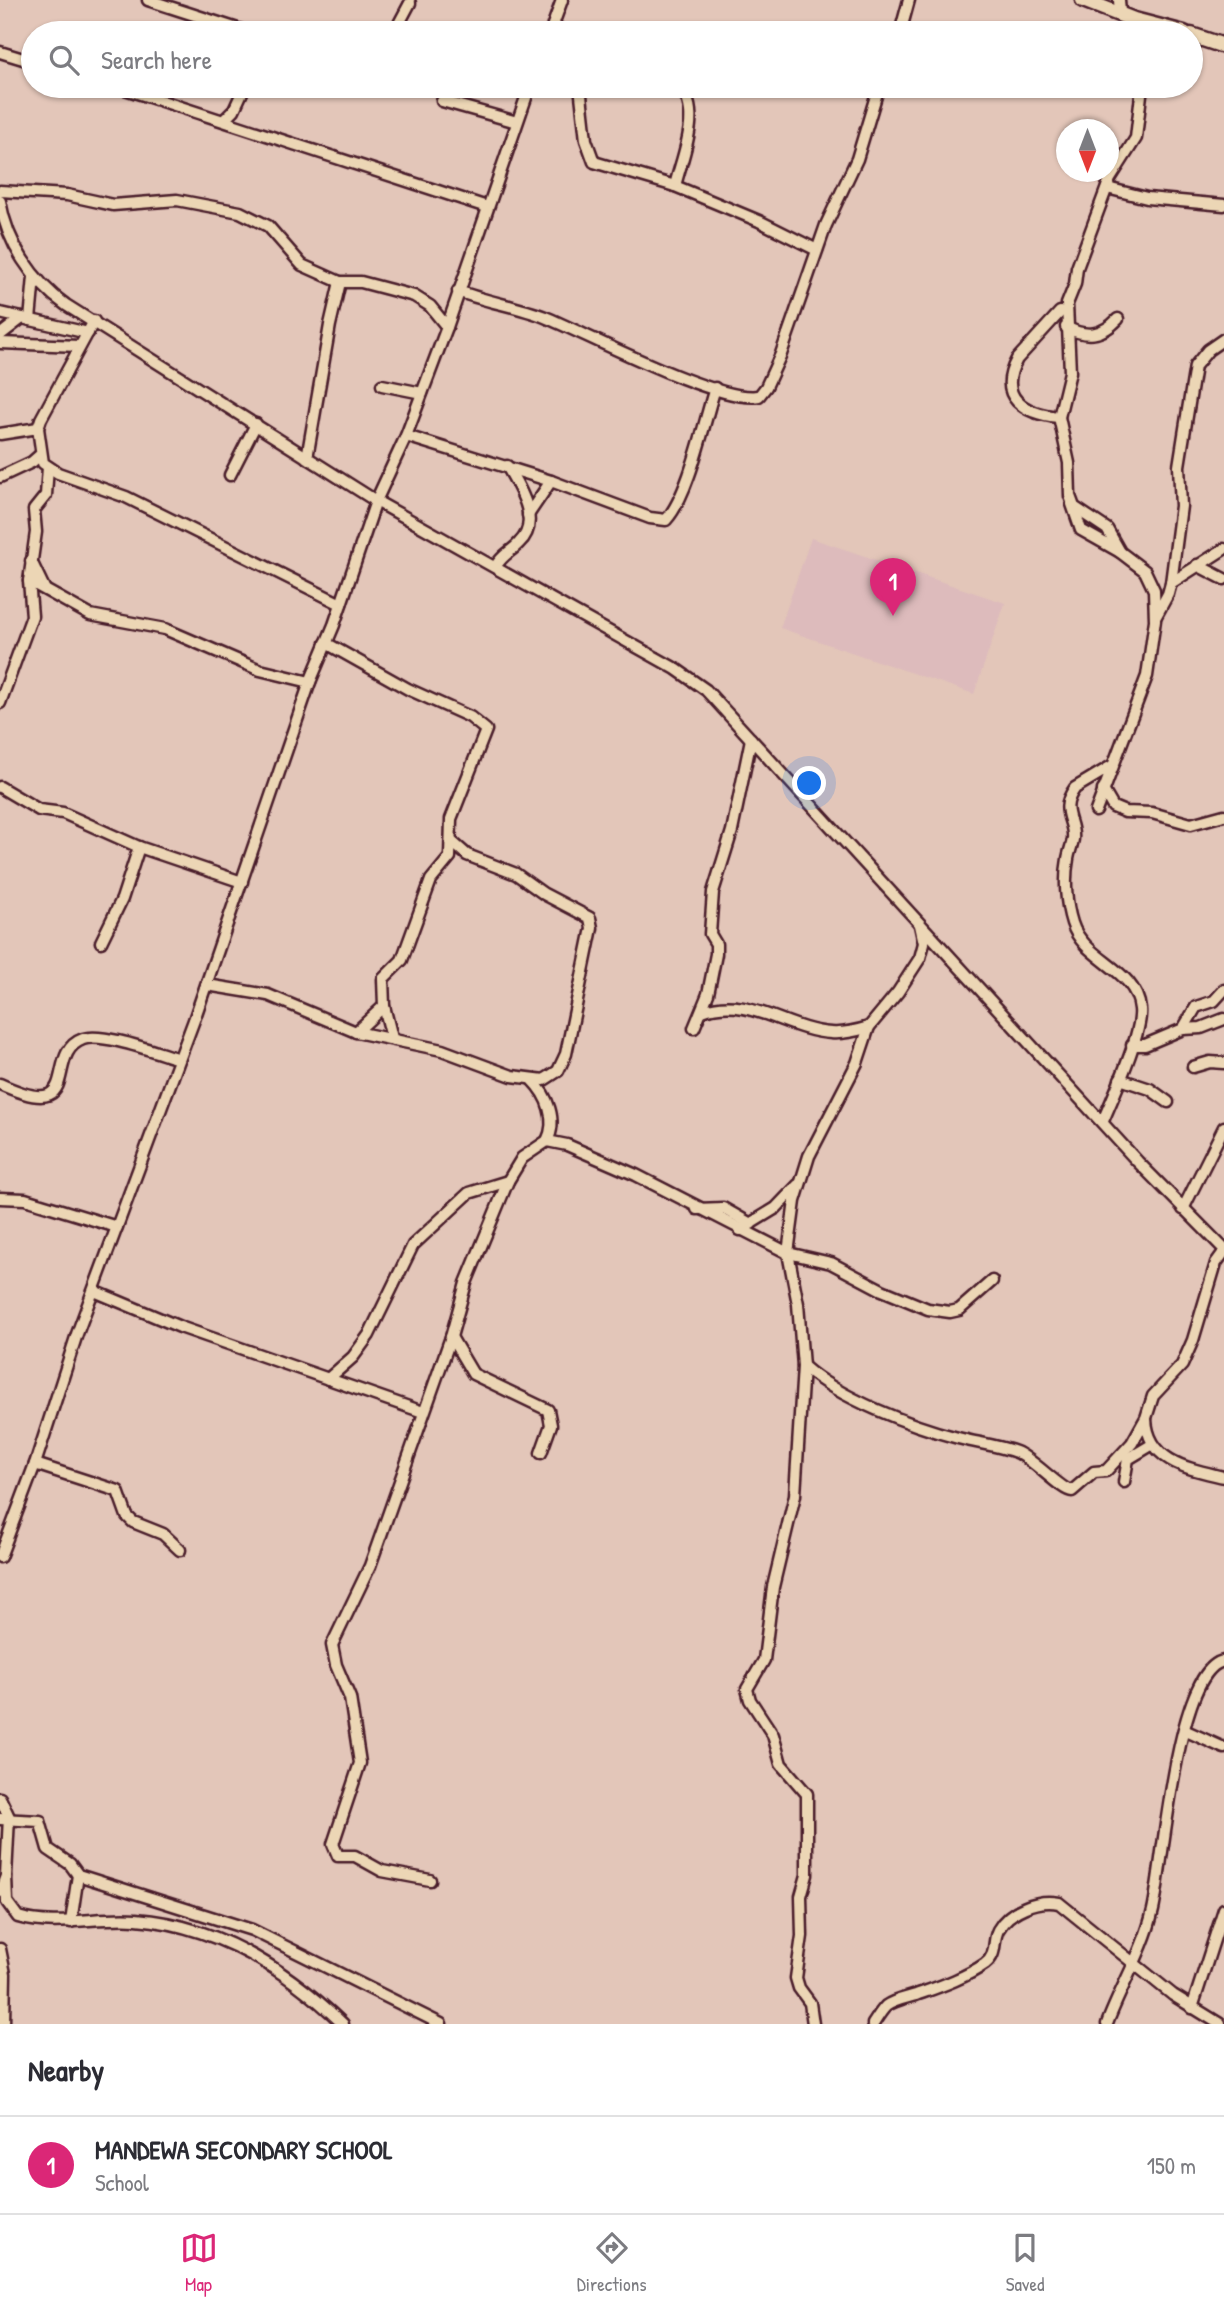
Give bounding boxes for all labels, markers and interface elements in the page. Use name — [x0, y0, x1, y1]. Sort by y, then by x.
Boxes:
search box — [21, 21, 1203, 98]
icon: search — [45, 41, 83, 79]
text: Search here — [101, 42, 212, 77]
north arrow — [1056, 119, 1119, 182]
pin: 1 — [870, 558, 916, 616]
your location — [792, 766, 826, 800]
text: Nearby — [28, 2050, 104, 2090]
text: MANDEWA SECONDARY SCHOOL — [95, 2132, 393, 2167]
text: 1 — [47, 2150, 55, 2181]
text: 150 m — [1147, 2150, 1196, 2181]
text: School — [95, 2167, 149, 2198]
tab: Map — [180, 2229, 218, 2297]
tab: Directions — [577, 2229, 647, 2297]
tab: Saved — [1006, 2229, 1044, 2297]

